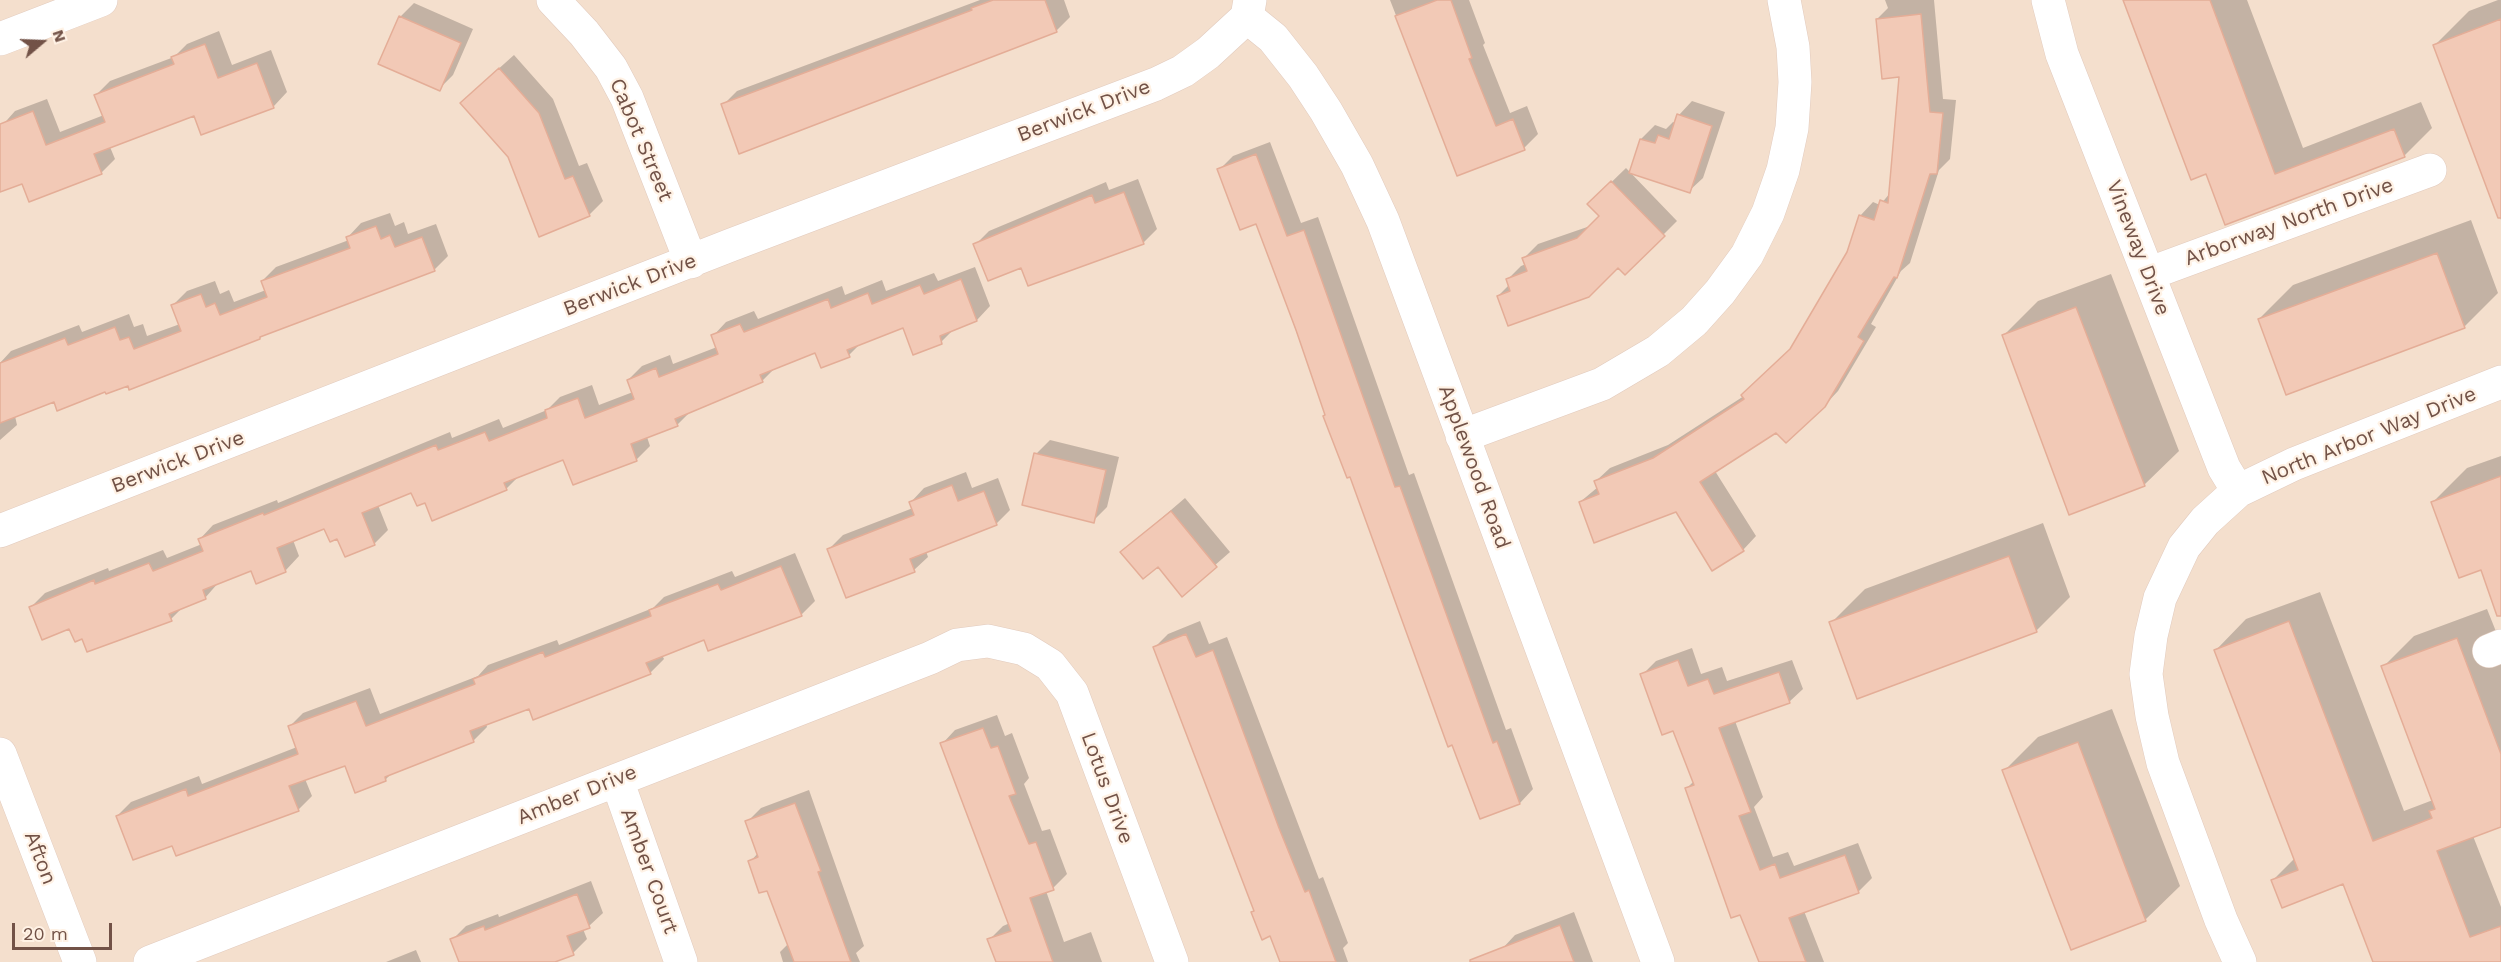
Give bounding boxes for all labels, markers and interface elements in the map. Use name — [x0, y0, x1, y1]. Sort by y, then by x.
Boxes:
north arrow — [12, 12, 72, 72]
text: N — [49, 27, 70, 45]
street label: Berwick Drive — [1014, 74, 1154, 148]
street label: Cabot Street — [604, 75, 678, 205]
street label: Arborway North Drive — [2181, 172, 2397, 272]
street label: Vineway Drive — [2101, 177, 2175, 319]
street label: Berwick Drive — [560, 248, 700, 322]
street label: North Arbor Way Drive — [2258, 381, 2480, 491]
street label: Applewood Road — [1433, 382, 1515, 552]
street label: Berwick Drive — [108, 425, 248, 499]
street label: Lotus Drive — [1075, 729, 1139, 847]
street label: Amber Drive — [513, 760, 641, 830]
street label: Amber Court — [615, 805, 683, 937]
street label: Afton — [18, 828, 62, 888]
scale bar — [15, 911, 116, 949]
text: 20 m — [23, 923, 68, 944]

